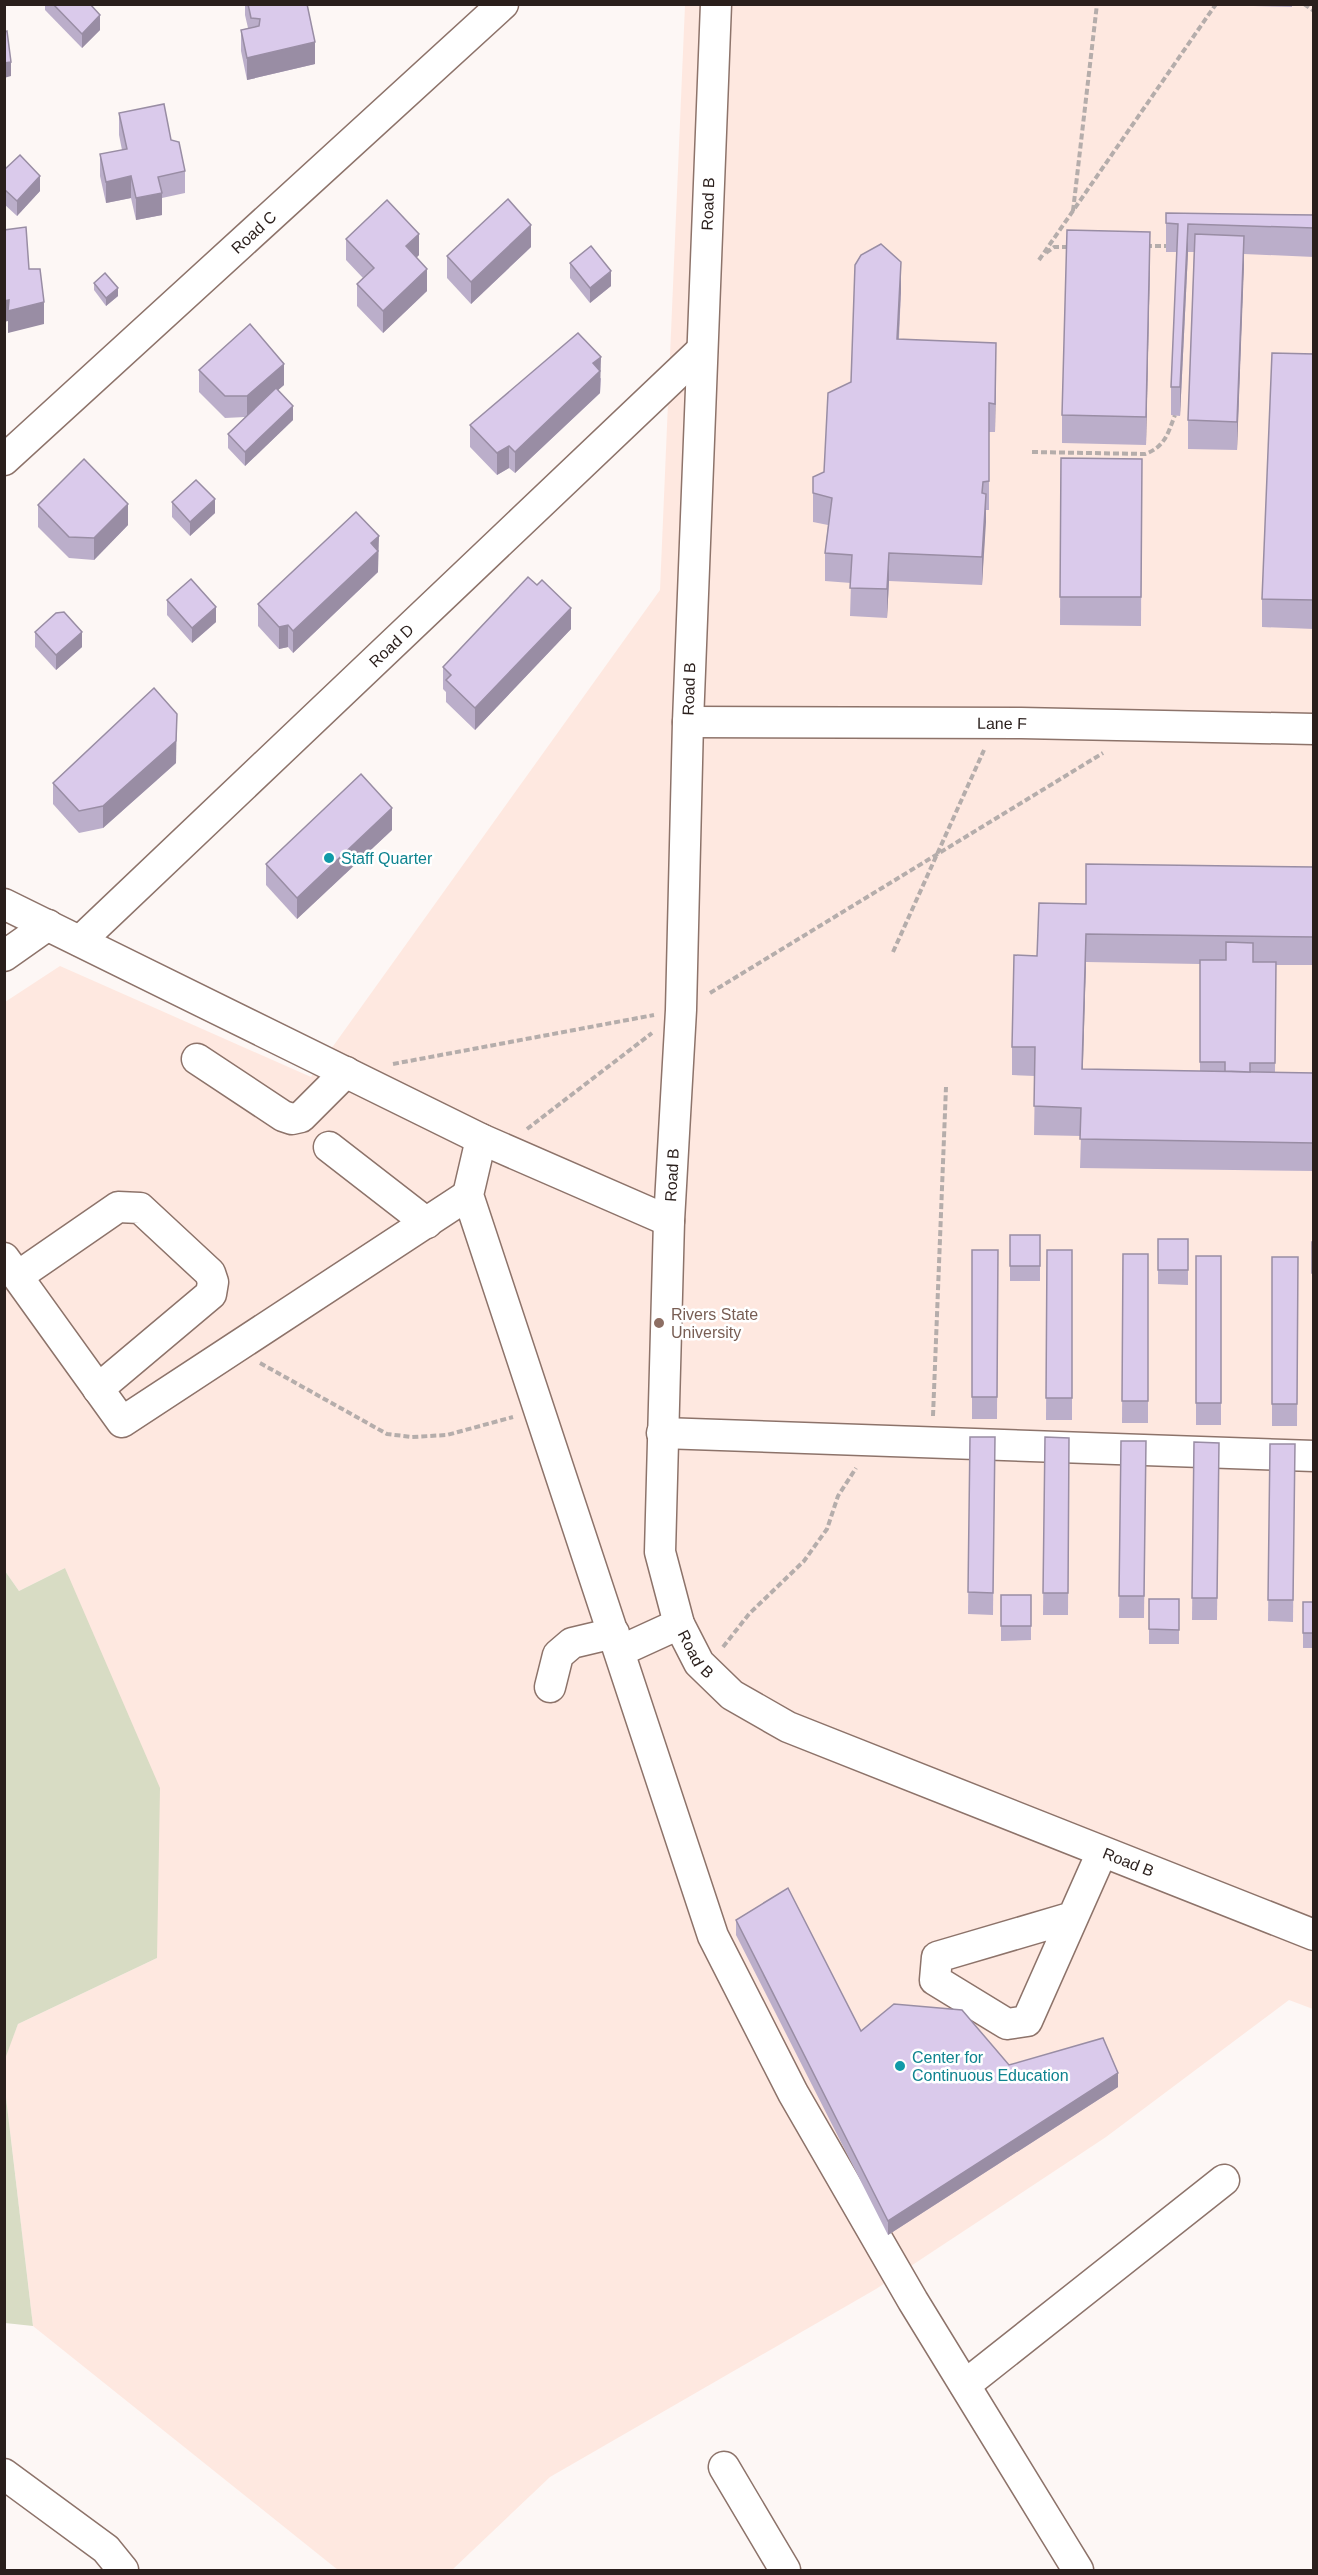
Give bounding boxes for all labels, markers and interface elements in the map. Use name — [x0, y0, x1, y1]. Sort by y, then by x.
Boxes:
street label: Road B — [699, 177, 717, 231]
street label: Road C — [228, 207, 279, 257]
street label: Road D — [365, 621, 417, 670]
street label: Road B — [680, 662, 698, 716]
street label: Lane F — [977, 714, 1027, 732]
place label: Staff Quarter — [341, 850, 433, 867]
marker: Staff Quarter — [322, 851, 336, 865]
street label: Road B — [662, 1148, 682, 1202]
place label: Rivers State University — [671, 1306, 758, 1341]
marker: Rivers State University — [652, 1316, 666, 1330]
street label: Road B — [675, 1627, 717, 1681]
street label: Road B — [1101, 1844, 1156, 1879]
place label: Center for Continuous Education — [912, 2049, 1069, 2084]
marker: Center for Continuous Education — [893, 2059, 907, 2073]

